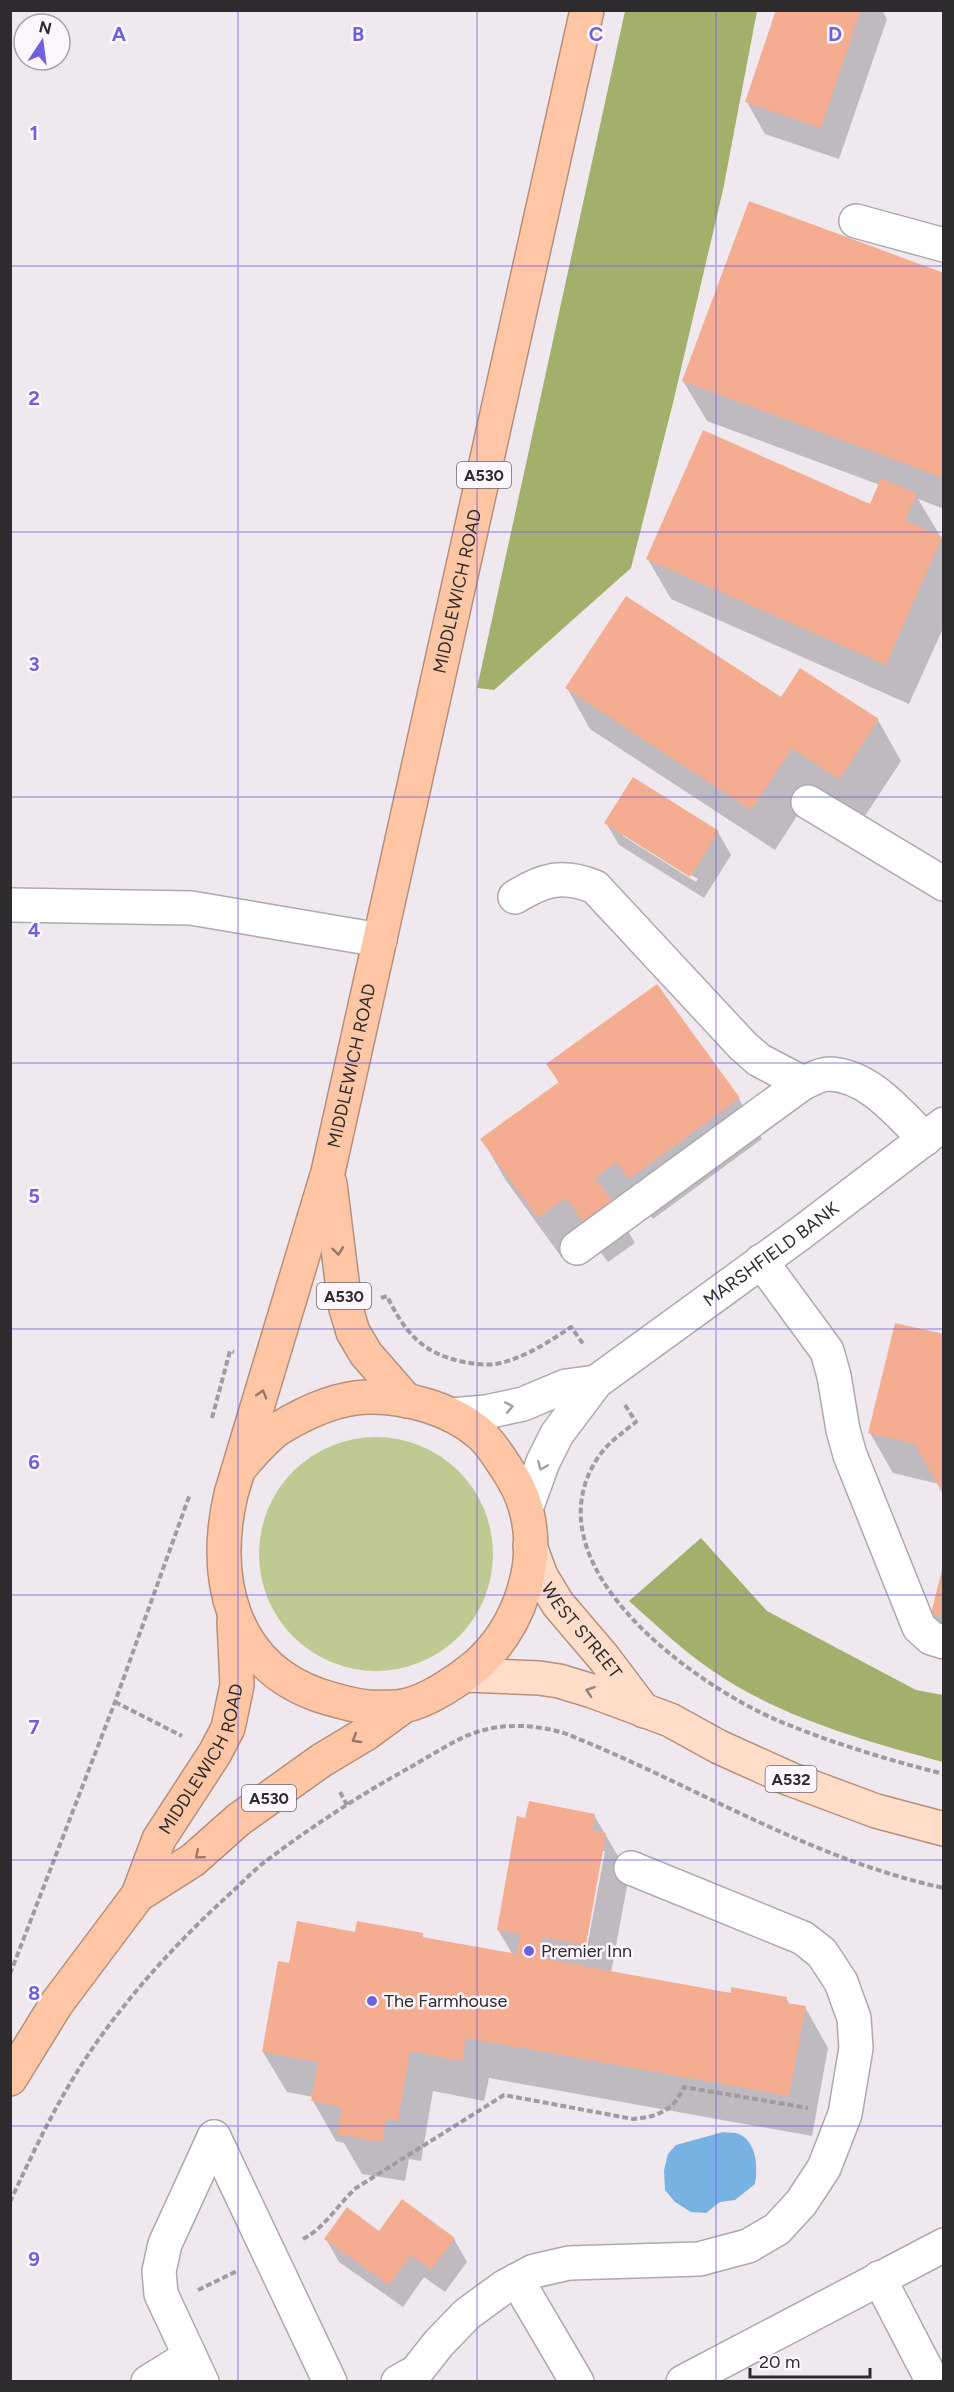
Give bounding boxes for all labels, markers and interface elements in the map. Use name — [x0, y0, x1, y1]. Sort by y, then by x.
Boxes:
north arrow — [12, 12, 72, 72]
text: N — [37, 17, 53, 39]
text: A — [112, 22, 127, 46]
text: B — [352, 22, 364, 46]
text: C — [589, 22, 603, 46]
text: D — [828, 22, 842, 46]
text: 1 — [30, 121, 38, 145]
text: 2 — [28, 386, 40, 410]
road number: A530 — [457, 462, 511, 488]
street label: MIDDLEWICH ROAD — [428, 507, 486, 676]
text: 3 — [28, 652, 40, 676]
text: 4 — [28, 918, 41, 942]
street label: MIDDLEWICH ROAD — [323, 981, 381, 1150]
text: 5 — [28, 1184, 40, 1208]
street label: MARSHFIELD BANK — [699, 1197, 843, 1311]
one-way arrow — [331, 1246, 344, 1256]
road number: A530 — [317, 1283, 371, 1309]
one-way arrow — [255, 1389, 267, 1400]
one-way arrow — [503, 1401, 513, 1414]
text: 6 — [28, 1450, 40, 1474]
one-way arrow — [537, 1460, 549, 1471]
street label: WEST STREET — [537, 1578, 627, 1683]
street label: MIDDLEWICH ROAD — [154, 1682, 248, 1838]
one-way arrow — [585, 1685, 596, 1698]
text: 7 — [28, 1715, 40, 1739]
one-way arrow — [352, 1732, 362, 1744]
road number: A532 — [766, 1766, 816, 1792]
road number: A530 — [242, 1785, 296, 1811]
one-way arrow — [195, 1847, 206, 1858]
place label: Premier Inn — [541, 1940, 632, 1962]
marker: Premier Inn — [522, 1944, 536, 1958]
text: 8 — [28, 1981, 40, 2005]
place label: The Farmhouse — [384, 1990, 507, 2012]
marker: The Farmhouse — [365, 1994, 379, 2008]
text: 9 — [28, 2247, 40, 2271]
scale bar — [750, 2341, 870, 2379]
text: 20 m — [759, 2351, 800, 2373]

